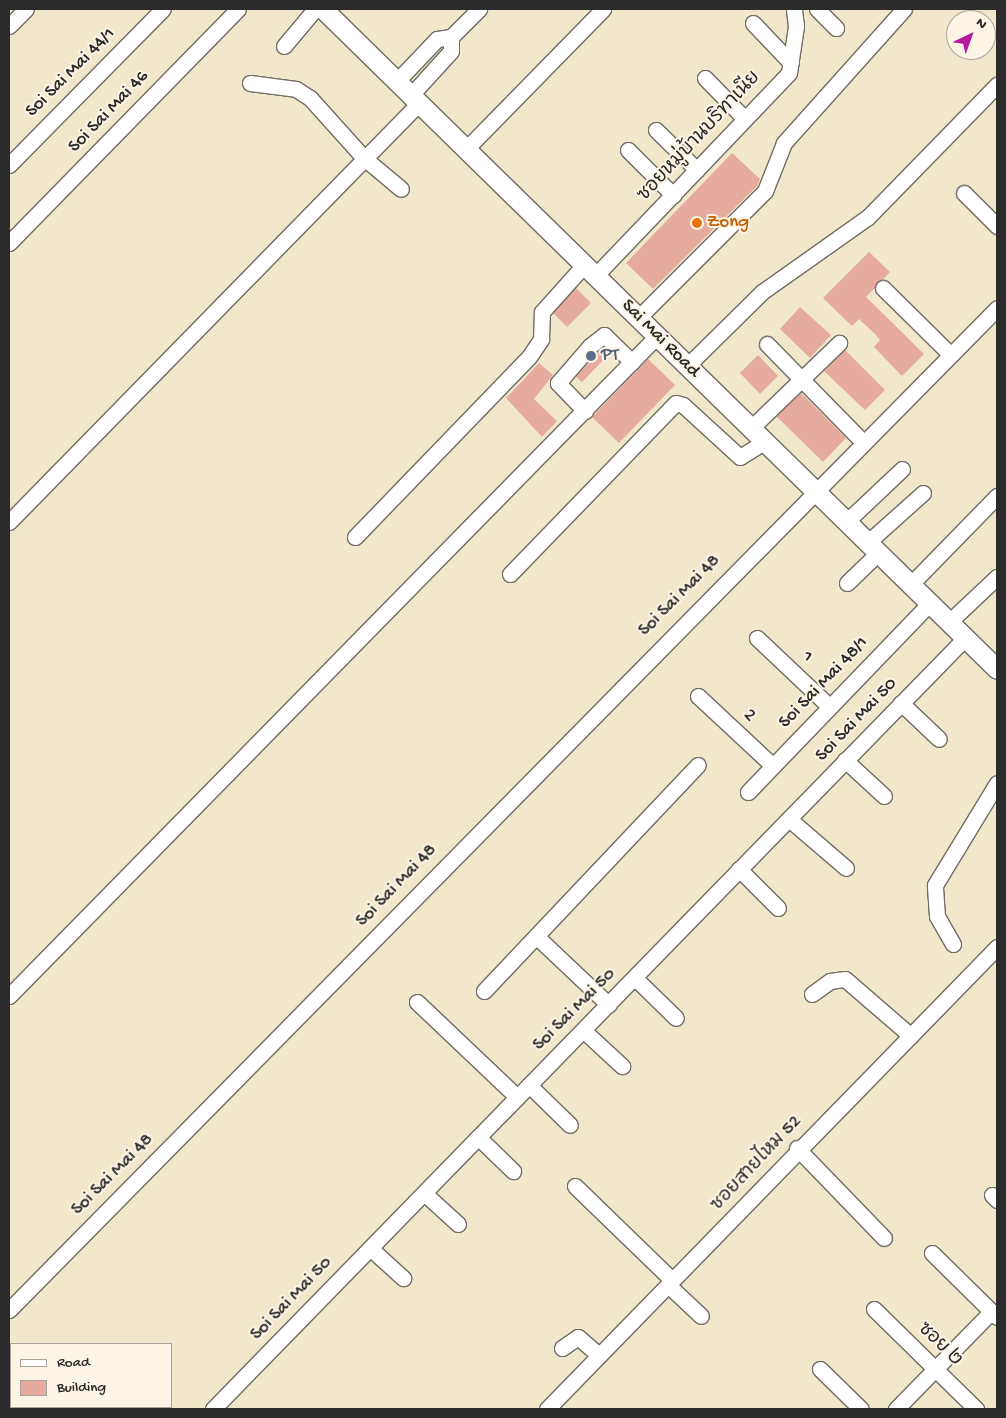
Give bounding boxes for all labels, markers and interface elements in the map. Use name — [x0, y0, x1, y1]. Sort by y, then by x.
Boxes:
north arrow — [946, 10, 996, 60]
text: N — [972, 15, 990, 34]
street label: Soi Sai Mai 44/1 — [21, 23, 121, 123]
street label: Soi Sai Mai 46 — [64, 66, 154, 158]
street label: ซอยหมู่บ้านบริทาเนีย — [634, 67, 766, 207]
place label: Zong — [707, 212, 749, 234]
marker: Zong — [691, 217, 703, 229]
street label: Sai Mai Road — [616, 295, 704, 383]
place label: PT — [601, 345, 619, 367]
marker: PT — [585, 350, 597, 362]
street label: Soi Sai Mai 48 — [634, 550, 726, 642]
street label: Soi Sai Mai 48/1 — [774, 632, 874, 734]
street label: 1 — [796, 646, 818, 668]
street label: Soi Sai Mai 50 — [811, 673, 903, 767]
street label: 2 — [738, 704, 760, 728]
street label: Soi Sai Mai 48 — [352, 840, 442, 932]
street label: Soi Sai Mai 50 — [529, 964, 621, 1056]
street label: ซอยสายไหม 52 — [707, 1111, 807, 1217]
street label: Soi Sai Mai 48 — [67, 1129, 159, 1221]
street label: Soi Sai Mai 50 — [246, 1252, 338, 1346]
street label: ซอย ๒ — [912, 1318, 966, 1372]
legend — [10, 1343, 172, 1408]
text: Road — [57, 1354, 90, 1372]
text: Building — [57, 1379, 106, 1397]

